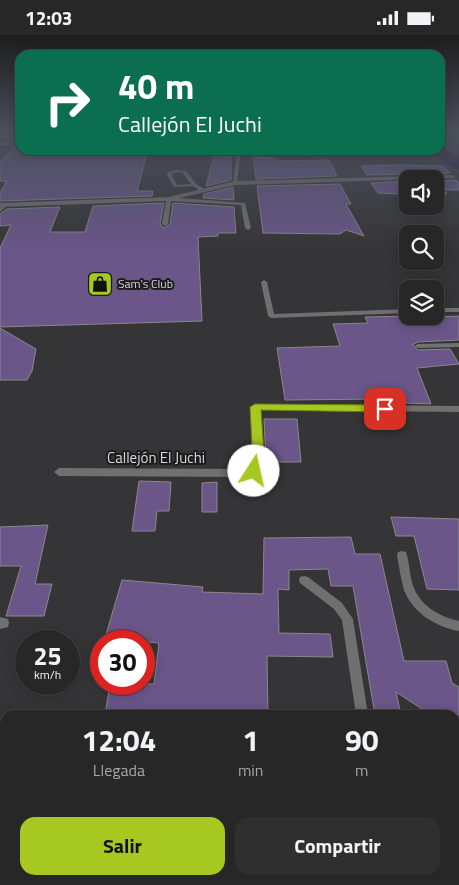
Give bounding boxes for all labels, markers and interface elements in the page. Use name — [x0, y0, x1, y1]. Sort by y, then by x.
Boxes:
text: 12:03 — [25, 3, 72, 32]
text: 40 m — [118, 59, 194, 113]
icon: right — [35, 70, 100, 135]
text: Callejón El Juchi — [118, 107, 262, 141]
map controls — [399, 170, 444, 325]
button: sound — [399, 170, 444, 215]
button: search — [399, 225, 444, 270]
shop icon: Sam's Club — [87, 271, 113, 297]
place label: Sam's Club — [118, 274, 173, 293]
button: layers — [399, 280, 444, 325]
pin — [364, 388, 406, 430]
icon: arrive — [371, 395, 399, 423]
position arrow — [227, 444, 279, 496]
street label: Callejón El Juchi — [107, 446, 205, 469]
speed limit sign: 30 — [90, 630, 155, 695]
text: 25 — [33, 637, 62, 675]
text: km/h — [34, 665, 61, 684]
text: 12:04 — [82, 717, 156, 763]
text: 1 — [242, 717, 259, 763]
text: 90 — [345, 717, 378, 763]
text: Llegada — [93, 758, 145, 782]
text: min — [238, 758, 263, 782]
text: m — [355, 758, 368, 782]
button: Salir — [20, 817, 225, 875]
button: Compartir — [235, 817, 440, 875]

